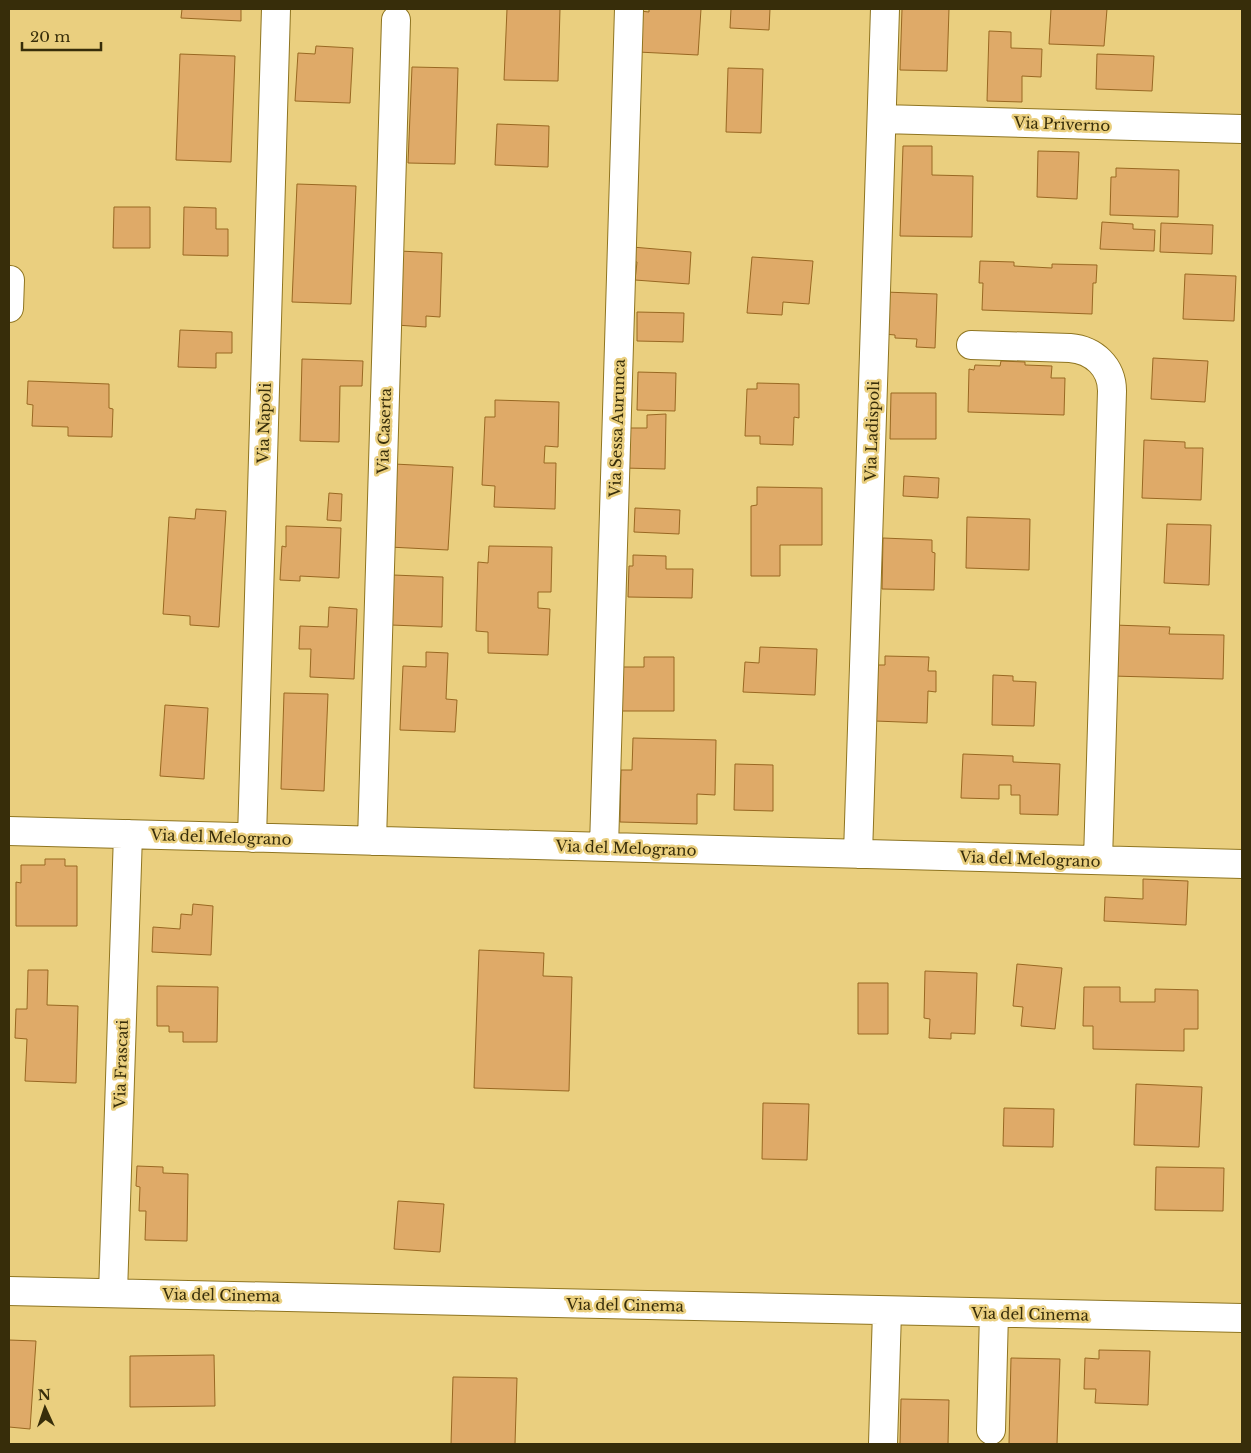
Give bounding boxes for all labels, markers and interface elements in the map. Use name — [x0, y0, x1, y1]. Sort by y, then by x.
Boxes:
scale bar — [22, 20, 101, 52]
text: 20 m — [30, 27, 70, 46]
street label: Via Priverno — [1012, 113, 1111, 135]
street label: Via Sessa Aurunca — [605, 358, 629, 498]
street label: Via Ladispoli — [861, 380, 883, 483]
street label: Via Napoli — [253, 382, 275, 465]
street label: Via Caserta — [373, 387, 395, 475]
street label: Via del Melograno — [149, 825, 292, 849]
street label: Via del Melograno — [554, 836, 697, 860]
street label: Via del Melograno — [958, 847, 1101, 871]
street label: Via Frascati — [110, 1019, 132, 1110]
street label: Via del Cinema — [161, 1284, 281, 1306]
street label: Via del Cinema — [565, 1294, 685, 1316]
street label: Via del Cinema — [970, 1303, 1090, 1325]
north arrow — [20, 1383, 70, 1433]
text: N — [37, 1386, 51, 1404]

